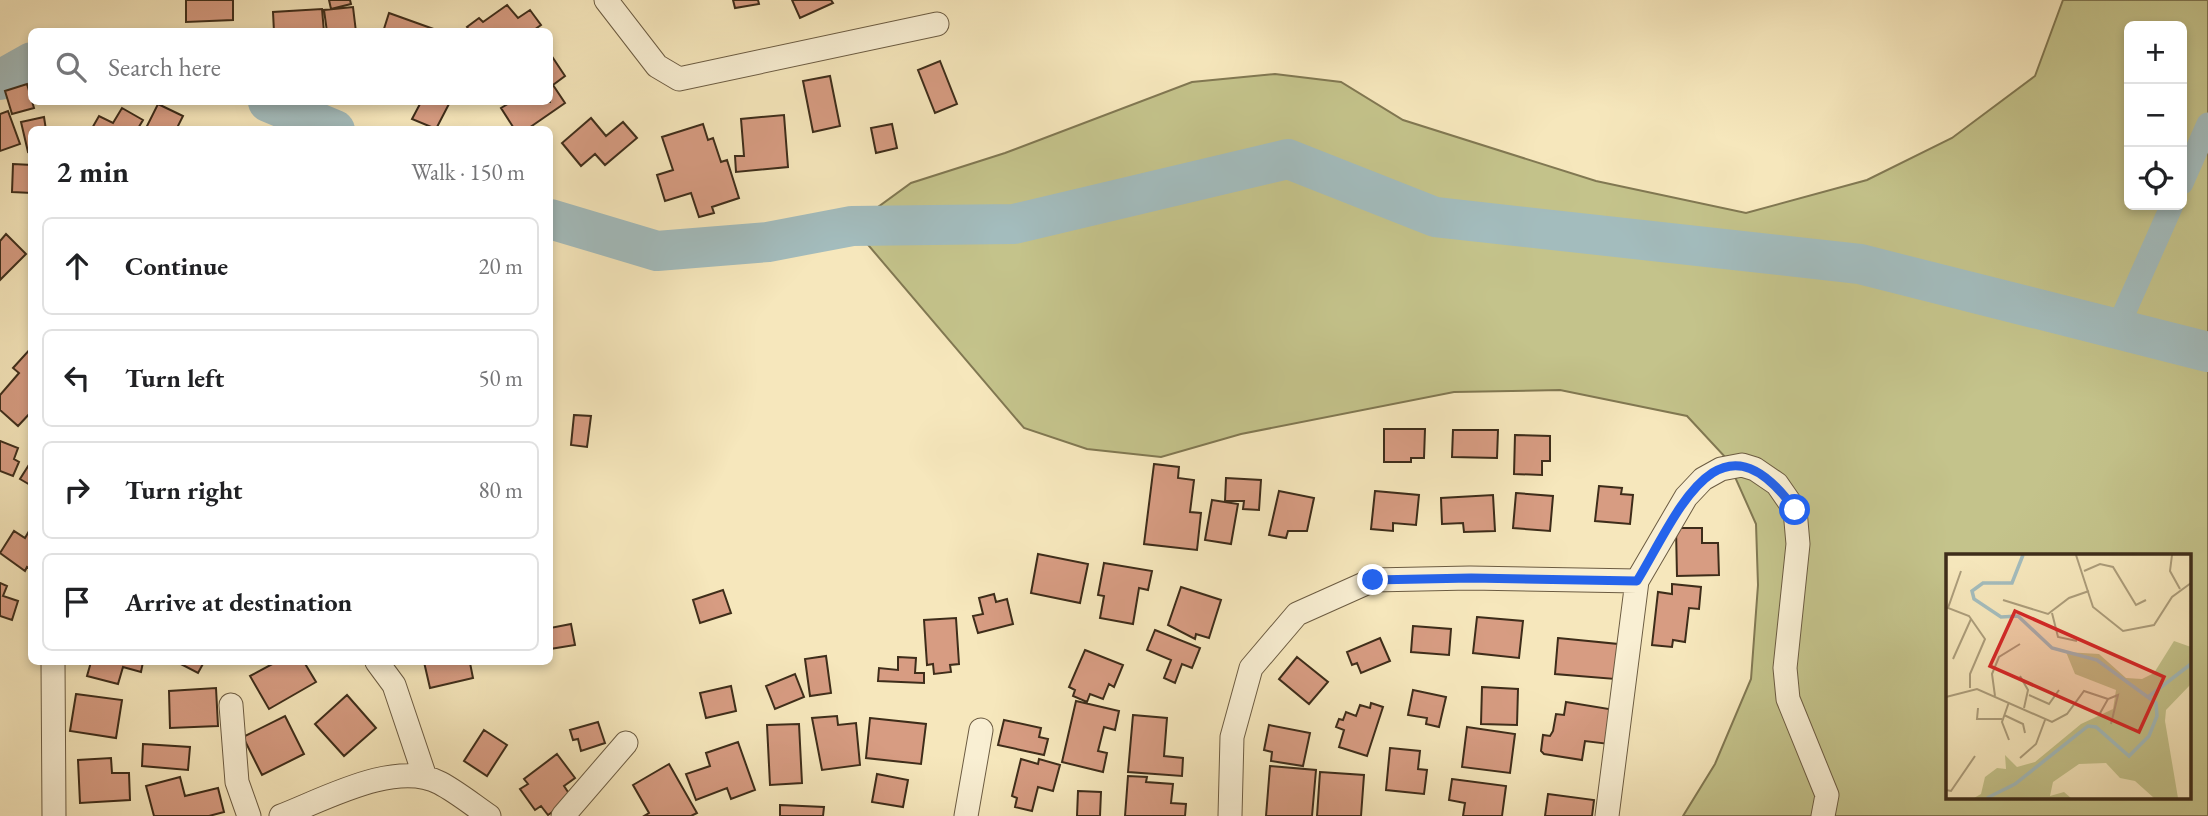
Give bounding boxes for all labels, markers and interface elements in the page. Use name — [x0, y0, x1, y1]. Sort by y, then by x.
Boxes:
map controls — [2124, 21, 2187, 210]
button: + — [2124, 21, 2187, 84]
search box — [28, 28, 553, 105]
icon: search — [52, 48, 90, 86]
text: Search here — [108, 50, 221, 84]
button: − — [2124, 84, 2187, 147]
button: locate — [2124, 147, 2187, 210]
text: 2 min — [56, 152, 129, 191]
text: Walk · 150 m — [411, 157, 525, 187]
icon: ahead — [58, 247, 96, 285]
text: Continue — [125, 249, 228, 283]
text: 20 m — [478, 251, 523, 281]
icon: left — [58, 359, 96, 397]
text: Turn left — [125, 361, 224, 395]
text: 50 m — [478, 363, 523, 393]
icon: right — [58, 471, 96, 509]
text: Turn right — [125, 473, 243, 507]
text: 80 m — [478, 475, 523, 505]
route start — [1779, 494, 1810, 525]
inset map — [1946, 554, 2190, 798]
route end — [1357, 564, 1388, 595]
icon: arrive — [58, 583, 96, 621]
text: Arrive at destination — [125, 585, 352, 619]

